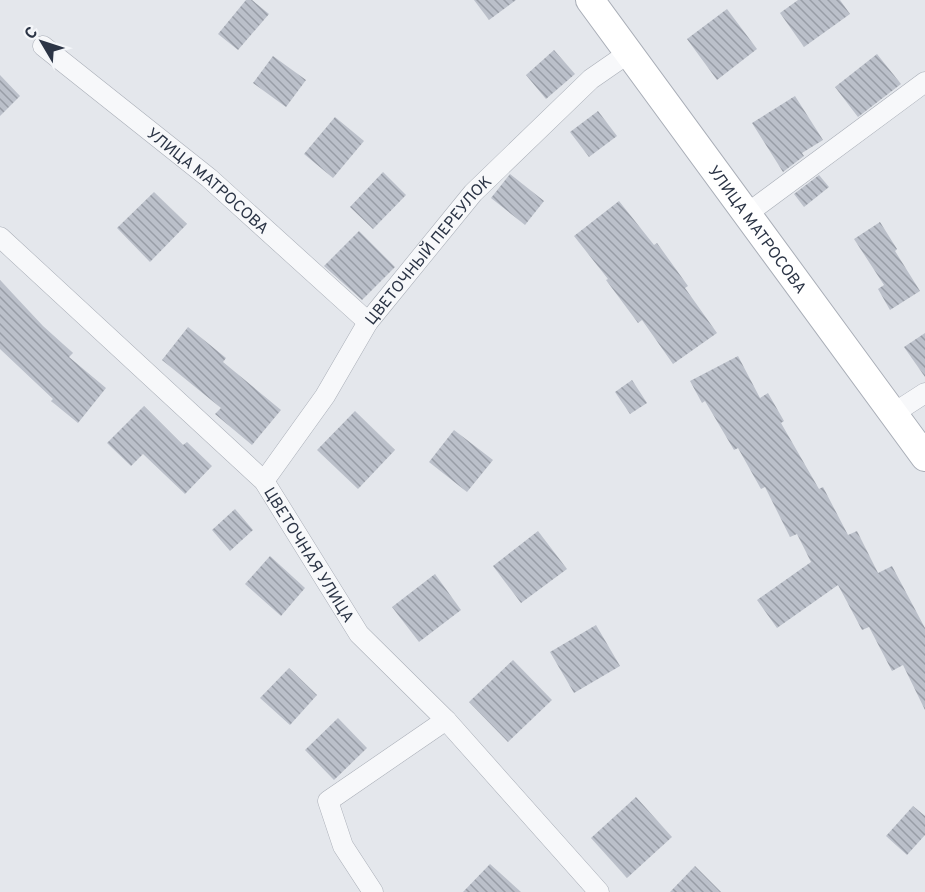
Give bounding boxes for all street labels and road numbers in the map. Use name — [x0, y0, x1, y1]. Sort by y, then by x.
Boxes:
street label: УЛИЦА МАТРОСОВА — [142, 124, 272, 239]
street label: УЛИЦА МАТРОСОВА — [703, 162, 810, 298]
street label: ЦВЕТОЧНЫЙ ПЕРЕУЛОК — [362, 172, 497, 330]
street label: ЦВЕТОЧНАЯ УЛИЦА — [258, 484, 358, 627]

